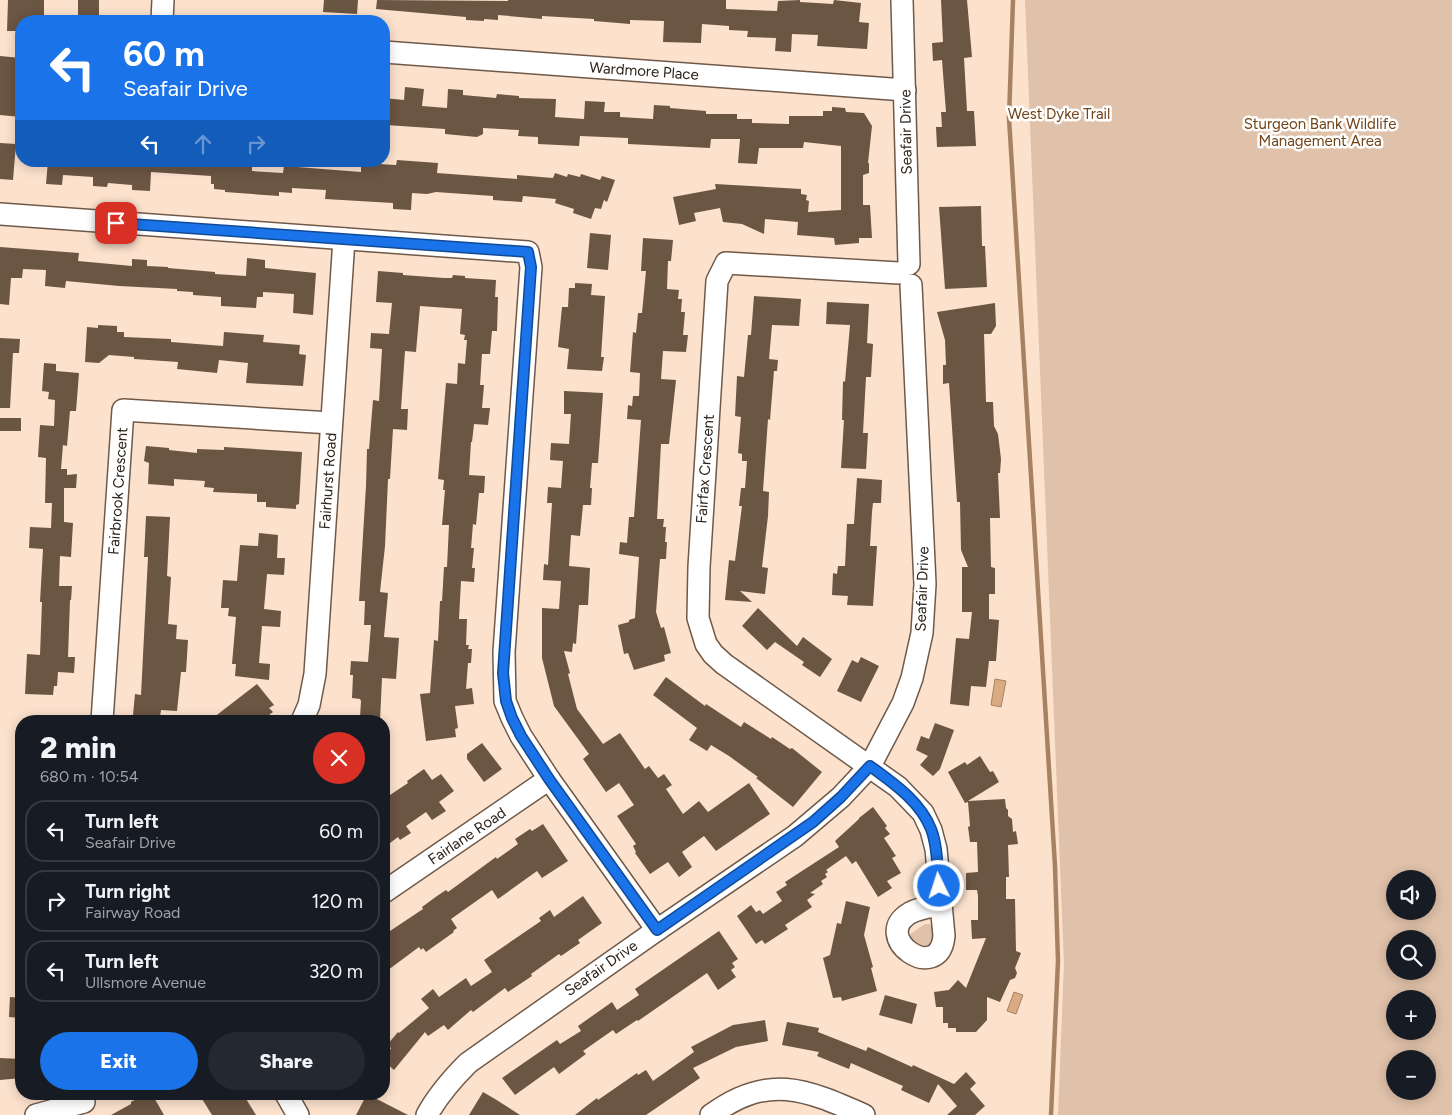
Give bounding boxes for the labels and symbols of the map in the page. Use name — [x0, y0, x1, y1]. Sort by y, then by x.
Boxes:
street label: Wardmore Place — [589, 58, 699, 84]
street label: Seafair Drive — [896, 89, 916, 175]
park label: West Dyke Trail — [1008, 105, 1110, 123]
park label: Sturgeon Bank Wildlife Management Area — [1244, 115, 1396, 150]
pin — [95, 202, 137, 244]
street label: Fairfax Crescent — [692, 413, 718, 524]
street label: Fairbrook Crescent — [105, 426, 131, 555]
street label: Fairhurst Road — [316, 432, 340, 530]
street label: Seafair Drive — [912, 546, 932, 632]
street label: Fairlane Road — [425, 803, 509, 869]
position arrow — [912, 859, 964, 911]
street label: Seafair Drive — [561, 936, 641, 1000]

